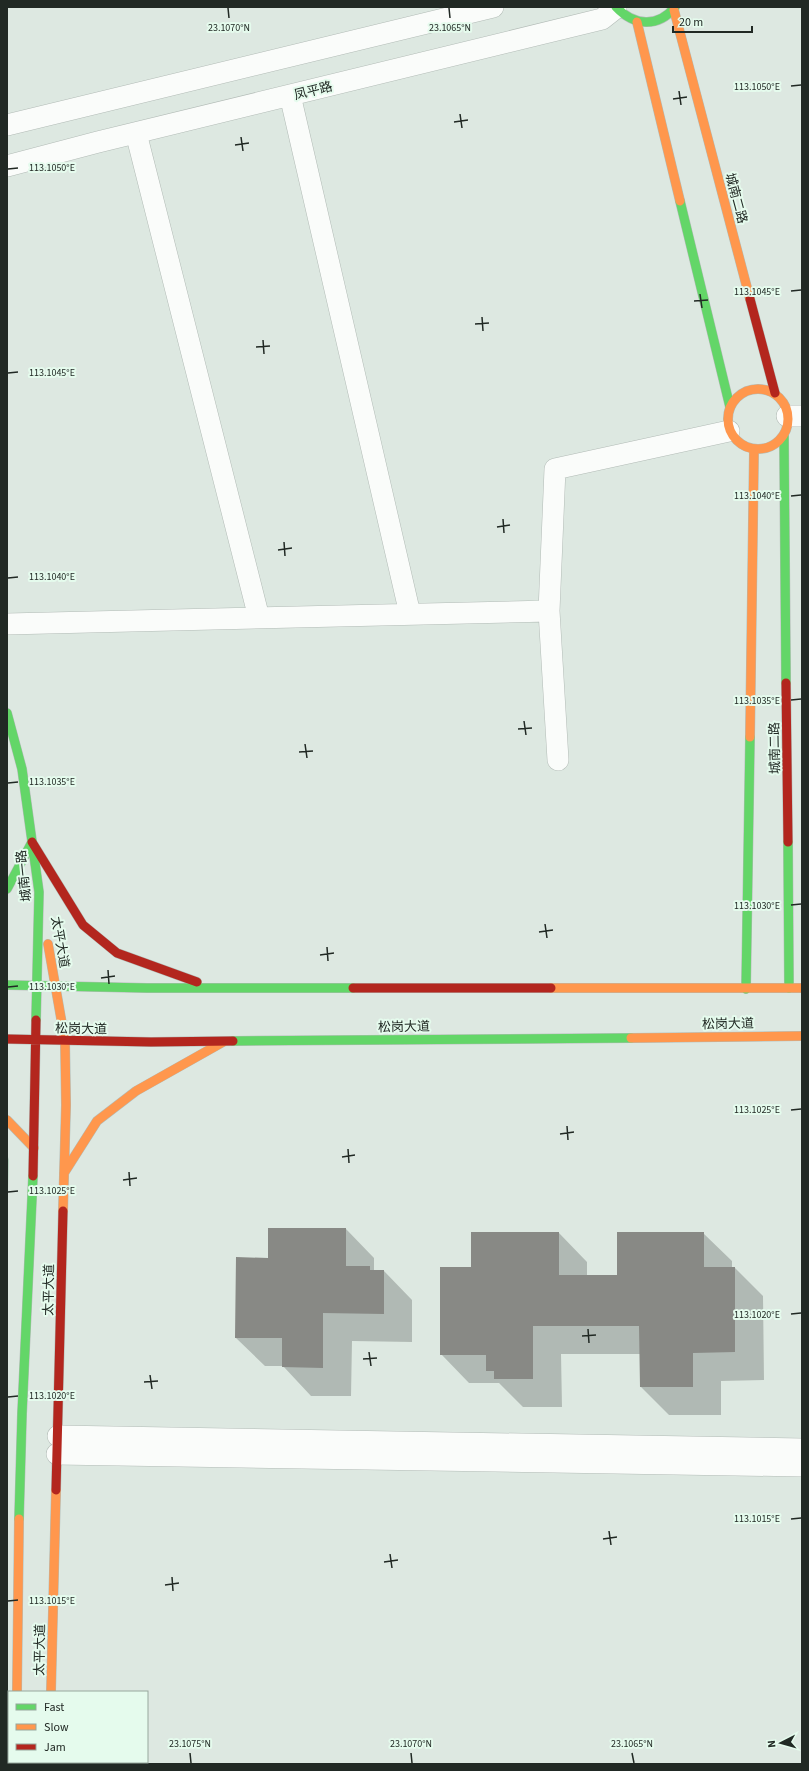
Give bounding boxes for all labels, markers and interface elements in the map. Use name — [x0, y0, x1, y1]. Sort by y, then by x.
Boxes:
scale bar — [673, 8, 752, 34]
text: 20 m — [679, 14, 703, 31]
text: 23.1070°N — [208, 21, 250, 35]
text: 23.1065°N — [429, 21, 471, 35]
street label: 凤平路 — [292, 78, 334, 104]
text: 113.1050°E — [734, 80, 780, 94]
text: 113.1050°E — [29, 161, 75, 175]
street label: 城南二路 — [721, 171, 751, 226]
text: 113.1045°E — [734, 285, 780, 299]
text: 113.1045°E — [29, 366, 75, 380]
text: 113.1040°E — [734, 489, 780, 503]
text: 113.1040°E — [29, 570, 75, 584]
text: 113.1035°E — [734, 694, 780, 708]
street label: 城南二路 — [766, 722, 784, 774]
text: 113.1035°E — [29, 775, 75, 789]
street label: 城南一路 — [12, 849, 36, 903]
text: 113.1030°E — [734, 899, 780, 913]
street label: 太平大道 — [47, 915, 73, 969]
text: 113.1030°E — [29, 980, 75, 994]
street label: 松岗大道 — [702, 1015, 754, 1033]
street label: 松岗大道 — [378, 1018, 430, 1036]
street label: 松岗大道 — [55, 1020, 107, 1038]
text: 113.1025°E — [734, 1103, 780, 1117]
text: 113.1025°E — [29, 1184, 75, 1198]
street label: 太平大道 — [40, 1264, 58, 1316]
text: 113.1020°E — [734, 1308, 780, 1322]
text: 113.1020°E — [29, 1389, 75, 1403]
text: 113.1015°E — [734, 1512, 780, 1526]
text: 113.1015°E — [29, 1594, 75, 1608]
street label: 太平大道 — [31, 1624, 49, 1676]
legend — [8, 1691, 148, 1763]
text: Fast — [44, 1699, 64, 1716]
text: Slow — [44, 1719, 69, 1736]
north arrow — [761, 1723, 801, 1763]
text: 23.1075°N — [169, 1737, 211, 1751]
text: 23.1070°N — [390, 1737, 432, 1751]
text: 23.1065°N — [611, 1737, 653, 1751]
text: Jam — [44, 1739, 66, 1756]
text: N — [764, 1740, 779, 1748]

